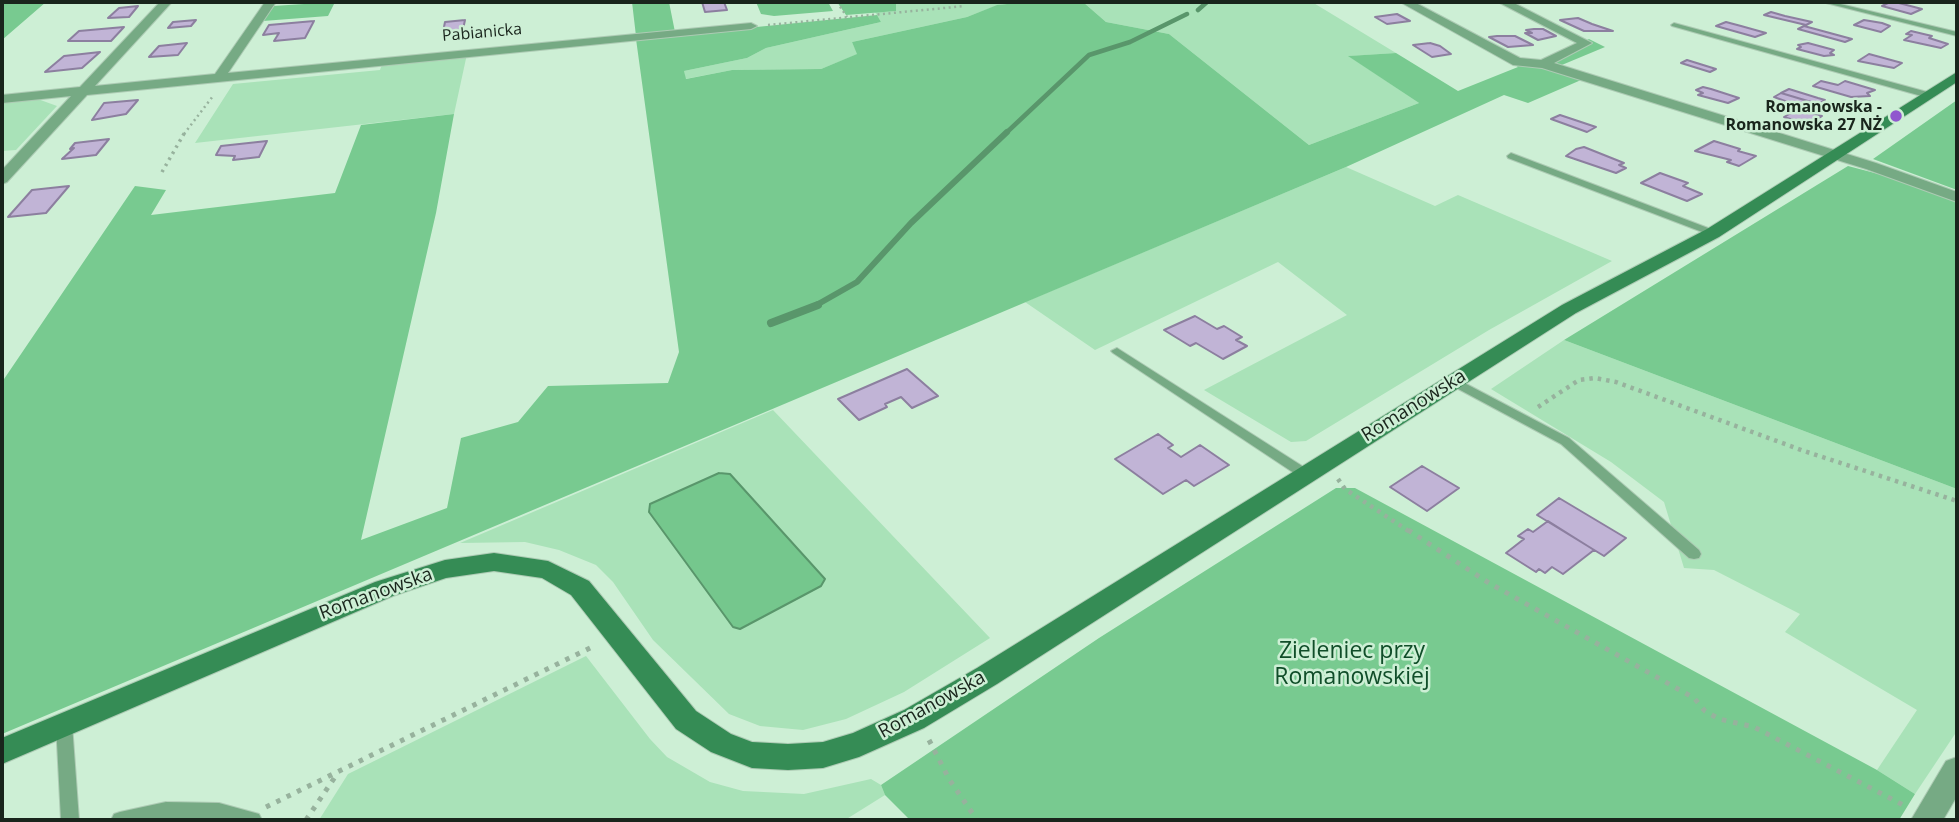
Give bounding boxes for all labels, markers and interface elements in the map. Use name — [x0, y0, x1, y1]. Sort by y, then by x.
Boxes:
street label: Pabianicka — [441, 20, 523, 46]
place label: Romanowska - Romanowska 27 NŻ — [1726, 97, 1882, 135]
marker: Romanowska - Romanowska 27 NŻ — [1888, 108, 1904, 124]
street label: Romanowska — [1358, 365, 1470, 447]
street label: Romanowska — [316, 563, 436, 625]
park label: Zieleniec przy Romanowskiej — [1274, 637, 1430, 691]
street label: Romanowska — [875, 666, 989, 744]

